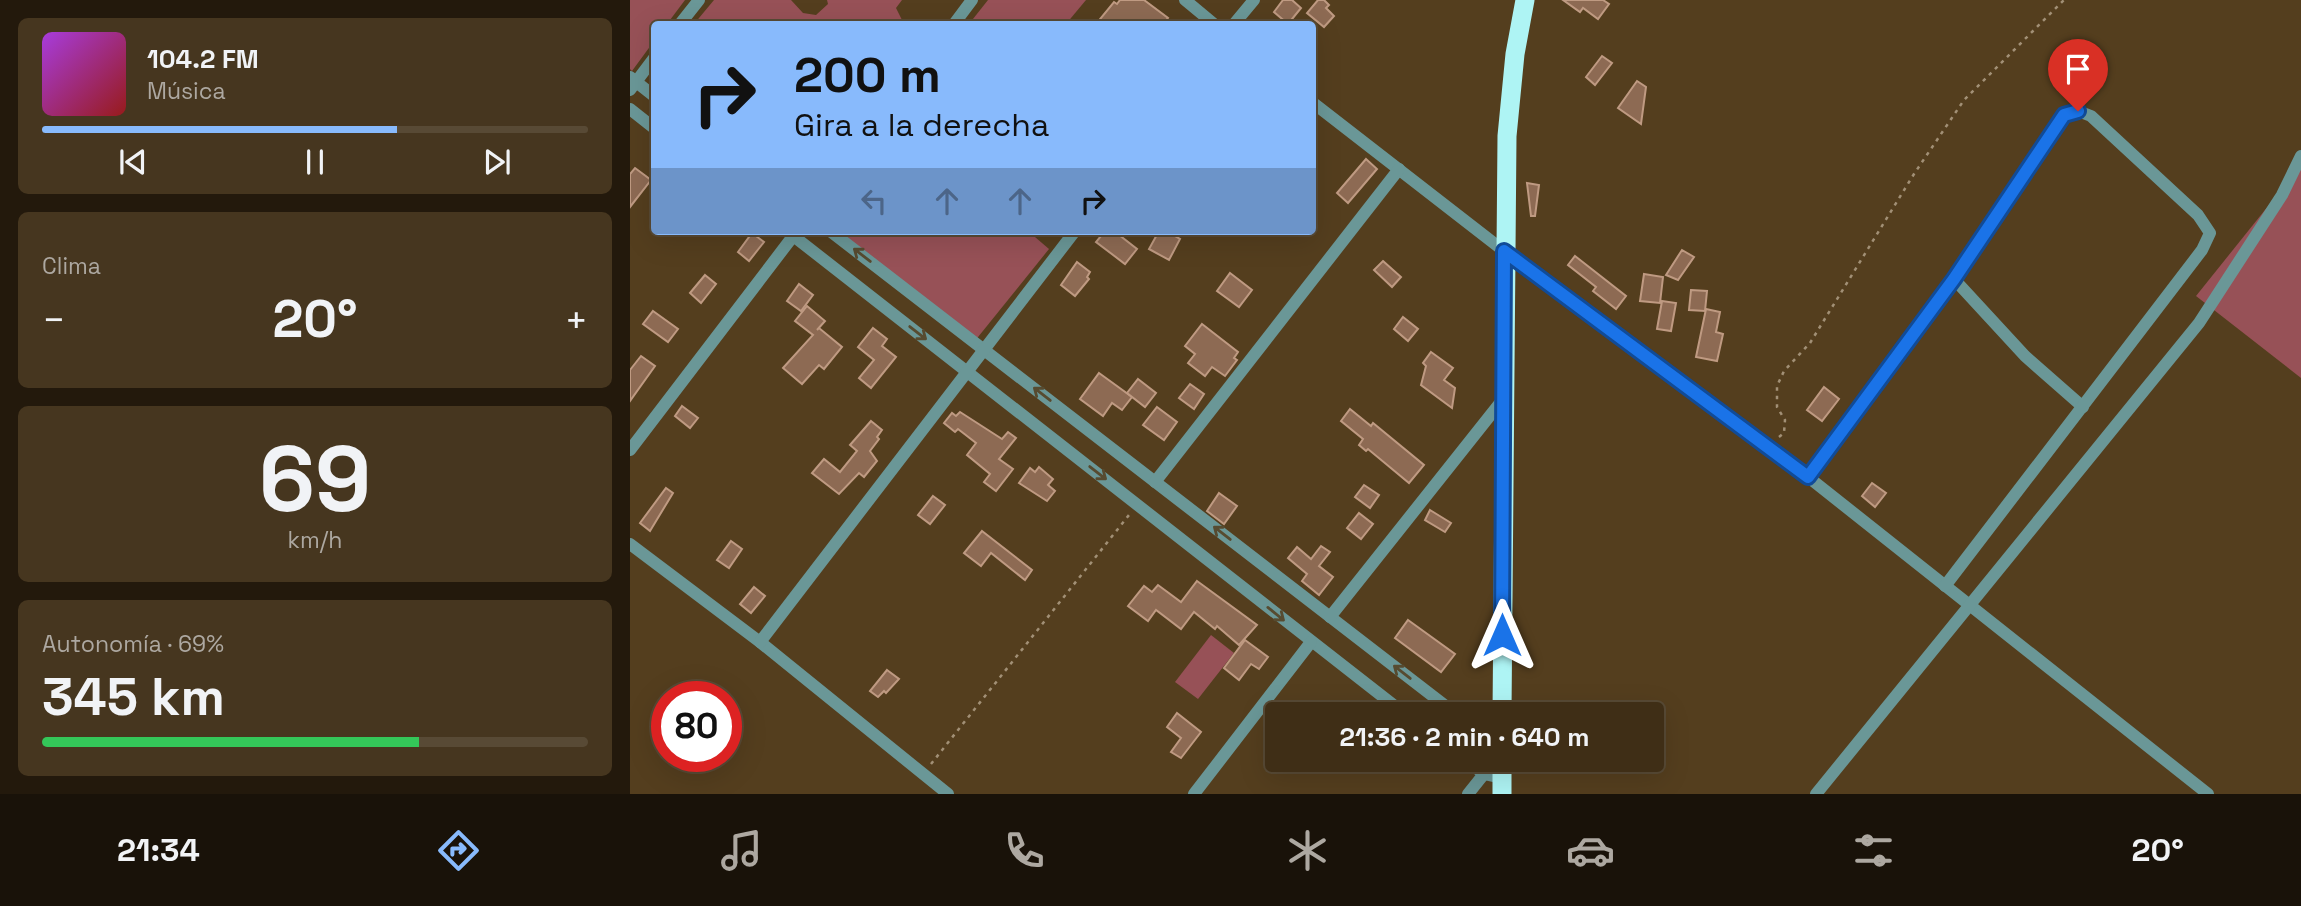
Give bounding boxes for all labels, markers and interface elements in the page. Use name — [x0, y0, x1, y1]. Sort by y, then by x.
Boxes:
pin — [2048, 39, 2108, 111]
text: 104.2 FM — [147, 42, 259, 76]
text: 200 m — [794, 44, 941, 106]
icon: right — [679, 49, 770, 140]
icon: arrive — [2059, 50, 2097, 88]
text: Música — [147, 76, 226, 106]
text: Gira a la derecha — [794, 105, 1049, 145]
icon: previous — [114, 143, 152, 181]
icon: pause — [296, 143, 334, 181]
icon: next — [478, 143, 516, 181]
icon: left — [855, 182, 893, 220]
icon: ahead — [928, 182, 966, 220]
icon: ahead — [1001, 182, 1039, 220]
icon: right — [1074, 182, 1112, 220]
one-way arrow — [853, 248, 871, 263]
text: Clima — [42, 251, 101, 281]
text: 20° — [272, 286, 358, 352]
text: − — [42, 296, 66, 344]
text: + — [564, 296, 588, 344]
one-way arrow — [908, 326, 926, 341]
one-way arrow — [1033, 387, 1051, 402]
text: 69 — [259, 421, 371, 538]
one-way arrow — [1088, 465, 1106, 480]
text: km/h — [288, 525, 342, 555]
one-way arrow — [1213, 526, 1231, 541]
position arrow — [1465, 598, 1539, 672]
one-way arrow — [1266, 606, 1285, 621]
text: Autonomía · 69% — [42, 629, 224, 659]
text: 345 km — [42, 664, 225, 730]
one-way arrow — [1393, 665, 1412, 680]
speed limit sign: 80 — [651, 681, 742, 772]
text: 21:36 · 2 min · 640 m — [1339, 720, 1590, 754]
icon: directions — [434, 826, 483, 875]
icon: music — [717, 826, 766, 875]
icon: phone — [1000, 826, 1049, 875]
icon: climate — [1283, 826, 1332, 875]
icon: car — [1566, 826, 1615, 875]
icon: filters — [1849, 826, 1898, 875]
text: 21:34 — [117, 830, 200, 870]
text: 20° — [2132, 830, 2184, 870]

